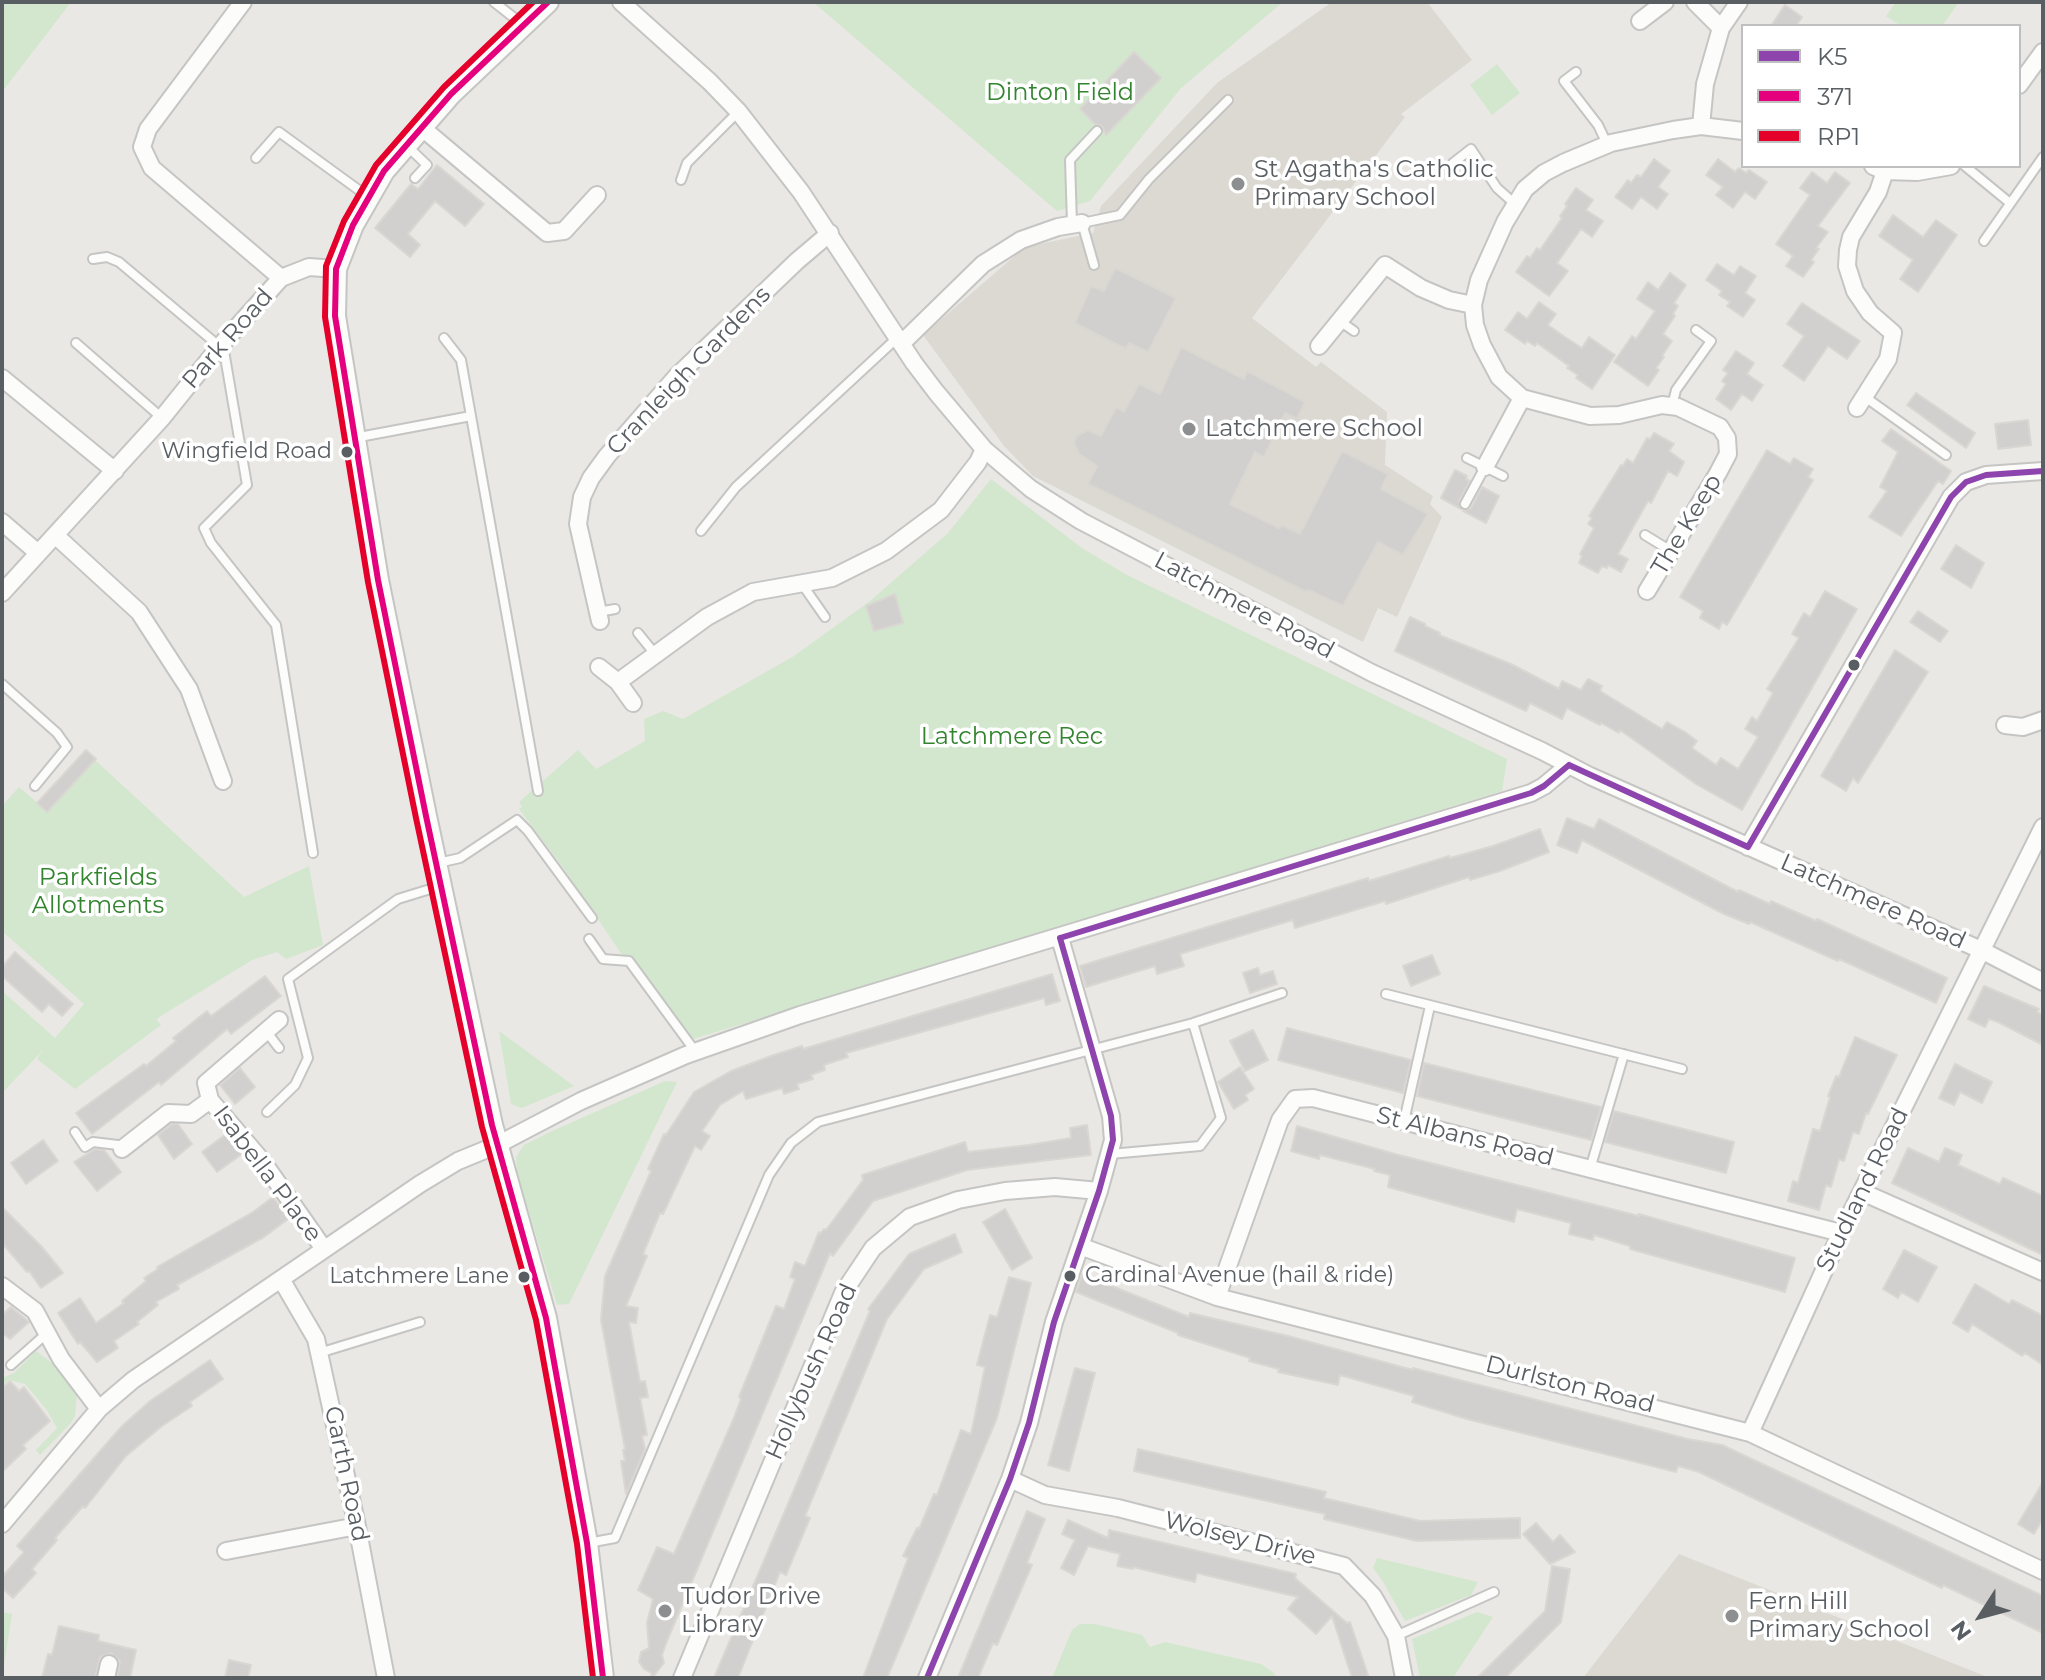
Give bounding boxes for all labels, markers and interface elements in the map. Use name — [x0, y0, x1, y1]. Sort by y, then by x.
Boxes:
legend — [1741, 24, 2021, 168]
text: K5 — [1817, 42, 1848, 71]
park label: Dinton Field — [986, 79, 1134, 107]
text: 371 — [1817, 82, 1853, 111]
text: RP1 — [1817, 122, 1860, 151]
place label: St Agatha's Catholic Primary School — [1254, 156, 1494, 212]
marker: St Agatha's Catholic Primary School — [1229, 175, 1247, 193]
street label: Cranleigh Gardens — [601, 281, 777, 461]
street label: Park Road — [177, 283, 279, 395]
place label: Latchmere School — [1205, 415, 1423, 443]
marker: Latchmere School — [1180, 420, 1198, 438]
place label: Wingfield Road — [161, 439, 332, 465]
marker: Wingfield Road — [339, 444, 355, 460]
street label: The Keep — [1646, 469, 1728, 581]
street label: Latchmere Road — [1149, 546, 1339, 666]
unlabelled marker — [1846, 657, 1862, 673]
park label: Latchmere Rec — [921, 723, 1103, 751]
street label: Latchmere Road — [1776, 848, 1970, 956]
park label: Parkfields Allotments — [32, 864, 164, 920]
street label: Isabella Place — [206, 1100, 328, 1248]
street label: St Albans Road — [1373, 1101, 1557, 1173]
street label: Studland Road — [1811, 1103, 1915, 1277]
place label: Cardinal Avenue (hail & ride) — [1085, 1263, 1394, 1289]
place label: Latchmere Lane — [329, 1264, 509, 1290]
marker: Cardinal Avenue (hail & ride) — [1062, 1268, 1078, 1284]
marker: Latchmere Lane — [516, 1269, 532, 1285]
street label: Hollybush Road — [760, 1279, 864, 1465]
street label: Durlston Road — [1483, 1350, 1657, 1420]
street label: Garth Road — [318, 1404, 374, 1544]
street label: Wolsey Drive — [1161, 1506, 1319, 1572]
north arrow — [1941, 1576, 2021, 1656]
place label: Tudor Drive Library — [681, 1583, 821, 1639]
place label: Fern Hill Primary School — [1748, 1588, 1930, 1644]
marker: Tudor Drive Library — [656, 1602, 674, 1620]
marker: Fern Hill Primary School — [1723, 1607, 1741, 1625]
text: N — [1945, 1615, 1977, 1646]

